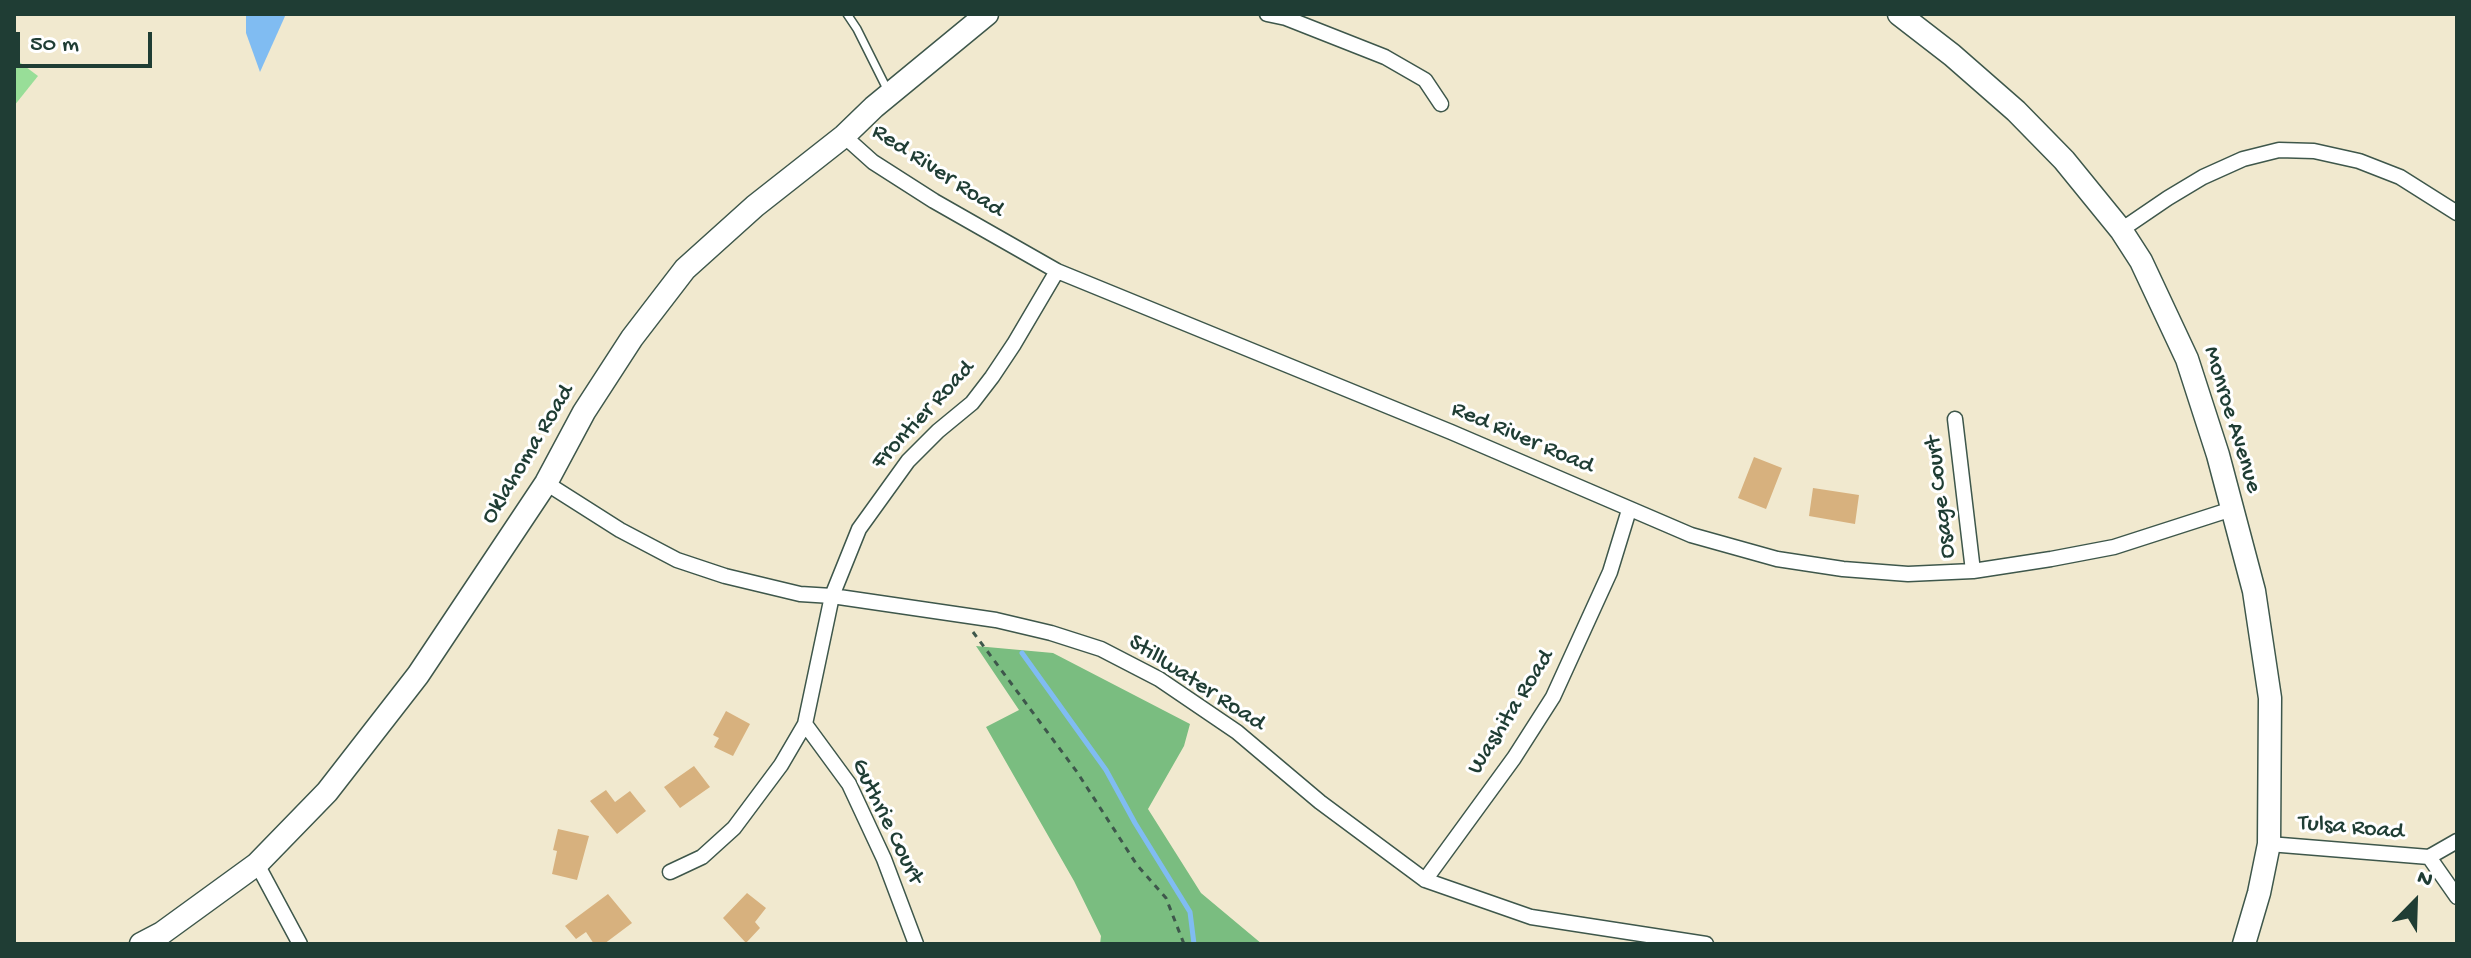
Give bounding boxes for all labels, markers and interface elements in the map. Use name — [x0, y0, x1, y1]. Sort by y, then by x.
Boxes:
scale bar — [20, 16, 156, 66]
text: 50 m — [30, 31, 79, 60]
street label: Red River Road — [865, 119, 1009, 225]
street label: Monroe Avenue — [2195, 343, 2267, 497]
street label: Frontier Road — [866, 355, 982, 477]
street label: Oklahoma Road — [476, 380, 582, 530]
street label: Red River Road — [1446, 396, 1598, 482]
street label: Osage Court — [1920, 434, 1964, 560]
street label: Stillwater Road — [1122, 629, 1270, 739]
street label: Washita Road — [1462, 645, 1562, 781]
street label: Guthrie Court — [843, 755, 929, 889]
street label: Tulsa Road — [2297, 810, 2405, 848]
north arrow — [2375, 862, 2455, 942]
text: N — [2413, 865, 2436, 895]

